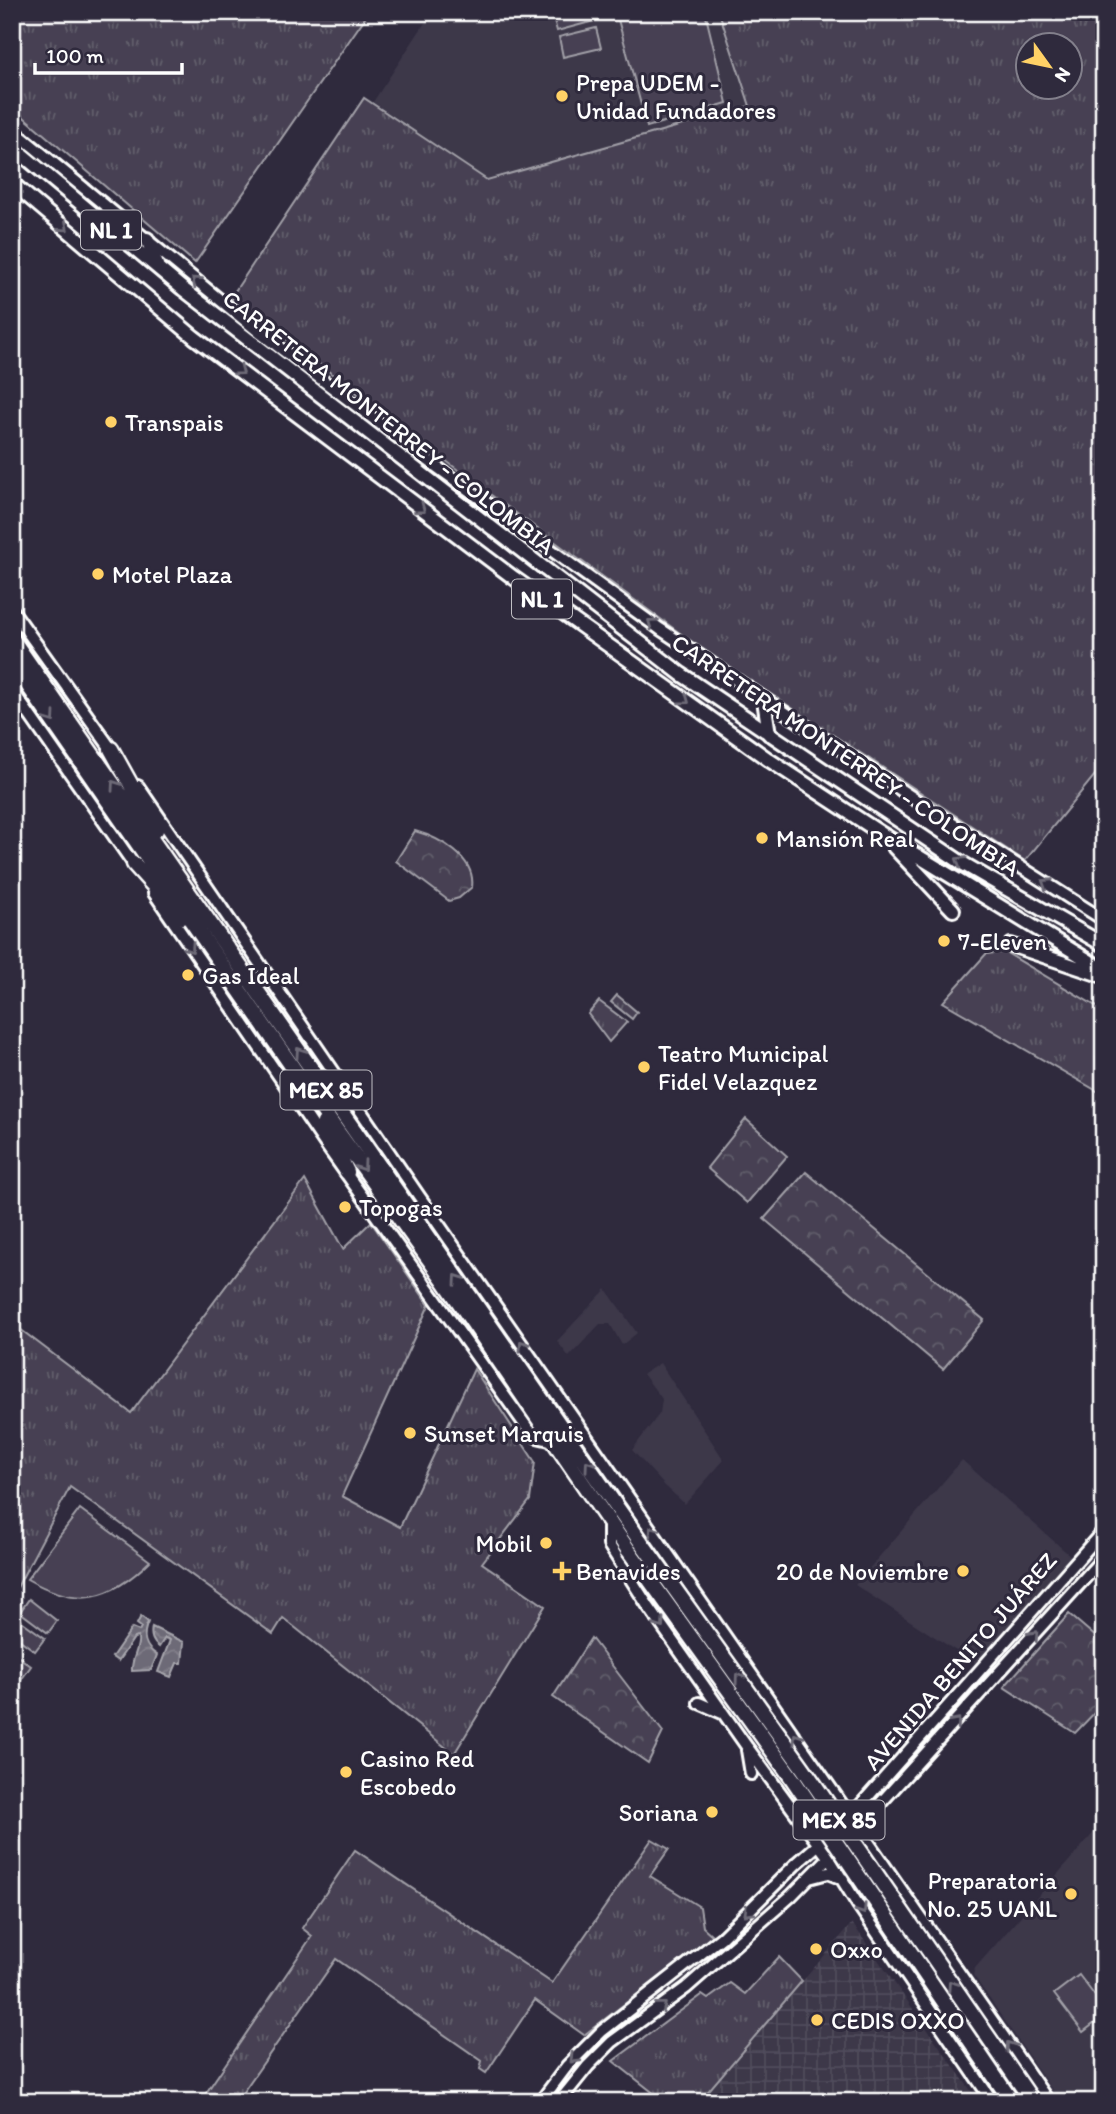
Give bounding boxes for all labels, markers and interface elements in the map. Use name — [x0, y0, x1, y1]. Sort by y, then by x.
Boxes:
scale bar — [35, 32, 182, 76]
north arrow — [1014, 32, 1084, 102]
text: 100 m — [46, 43, 104, 68]
text: N — [1050, 63, 1076, 87]
place label: Prepa UDEM - Unidad Fundadores — [576, 68, 776, 125]
marker: Prepa UDEM - Unidad Fundadores — [554, 88, 570, 104]
road number: NL 1 — [81, 210, 141, 249]
one-way arrow — [56, 219, 69, 231]
one-way arrow — [191, 277, 204, 289]
street label: CARRETERA MONTERREY - COLOMBIA — [217, 283, 561, 561]
one-way arrow — [232, 363, 245, 376]
place label: Transpais — [125, 408, 224, 437]
marker: Transpais — [103, 414, 119, 430]
one-way arrow — [413, 501, 426, 514]
place label: Motel Plaza — [112, 560, 233, 589]
marker: Motel Plaza — [90, 566, 106, 582]
road number: NL 1 — [512, 580, 572, 618]
one-way arrow — [647, 619, 660, 632]
street label: CARRETERA MONTERREY - COLOMBIA — [666, 627, 1026, 883]
one-way arrow — [677, 692, 690, 704]
one-way arrow — [43, 710, 55, 723]
one-way arrow — [111, 780, 123, 793]
place label: Mansión Real — [776, 824, 915, 853]
marker: Mansión Real — [754, 830, 770, 846]
one-way arrow — [955, 857, 968, 870]
one-way arrow — [1041, 879, 1054, 892]
place label: 7-Eleven — [958, 927, 1048, 956]
marker: 7-Eleven — [936, 933, 952, 949]
one-way arrow — [182, 940, 194, 953]
place label: Gas Ideal — [202, 961, 300, 990]
marker: Gas Ideal — [180, 967, 196, 983]
place label: Teatro Municipal Fidel Velazquez — [658, 1039, 829, 1096]
one-way arrow — [296, 1047, 308, 1060]
marker: Teatro Municipal Fidel Velazquez — [636, 1059, 652, 1075]
road number: MEX 85 — [280, 1070, 372, 1110]
one-way arrow — [354, 1158, 366, 1171]
place label: Topogas — [359, 1193, 443, 1222]
marker: Topogas — [337, 1199, 353, 1215]
one-way arrow — [454, 1274, 466, 1287]
one-way arrow — [519, 1340, 531, 1353]
place label: Sunset Marquis — [424, 1419, 584, 1448]
marker: Sunset Marquis — [402, 1425, 418, 1441]
one-way arrow — [584, 1460, 597, 1473]
one-way arrow — [649, 1526, 661, 1539]
place label: Mobil — [475, 1529, 532, 1558]
marker: Mobil — [538, 1535, 554, 1551]
street label: AVENIDA BENITO JUÁREZ — [858, 1546, 1063, 1776]
place label: Benavides — [576, 1557, 681, 1586]
place label: 20 de Noviembre — [776, 1557, 949, 1586]
marker: Benavides — [554, 1563, 570, 1579]
marker: 20 de Noviembre — [955, 1563, 971, 1579]
one-way arrow — [652, 1616, 664, 1629]
one-way arrow — [1026, 1631, 1038, 1644]
one-way arrow — [734, 1673, 747, 1686]
one-way arrow — [947, 1717, 960, 1730]
one-way arrow — [793, 1733, 805, 1746]
place label: Casino Red Escobedo — [360, 1744, 474, 1801]
marker: Casino Red Escobedo — [338, 1764, 354, 1780]
place label: Soriana — [619, 1798, 698, 1827]
road number: MEX 85 — [794, 1800, 884, 1840]
marker: Soriana — [704, 1804, 720, 1820]
place label: Preparatoria No. 25 UANL — [927, 1866, 1058, 1923]
marker: Preparatoria No. 25 UANL — [1063, 1886, 1079, 1902]
one-way arrow — [853, 1902, 866, 1915]
one-way arrow — [743, 1904, 756, 1917]
place label: Oxxo — [830, 1935, 883, 1964]
marker: Oxxo — [808, 1941, 824, 1957]
one-way arrow — [948, 1980, 960, 1993]
one-way arrow — [655, 2001, 667, 2014]
place label: CEDIS OXXO — [831, 2006, 965, 2035]
marker: CEDIS OXXO — [809, 2012, 825, 2028]
one-way arrow — [1006, 2041, 1018, 2054]
one-way arrow — [570, 2051, 583, 2064]

